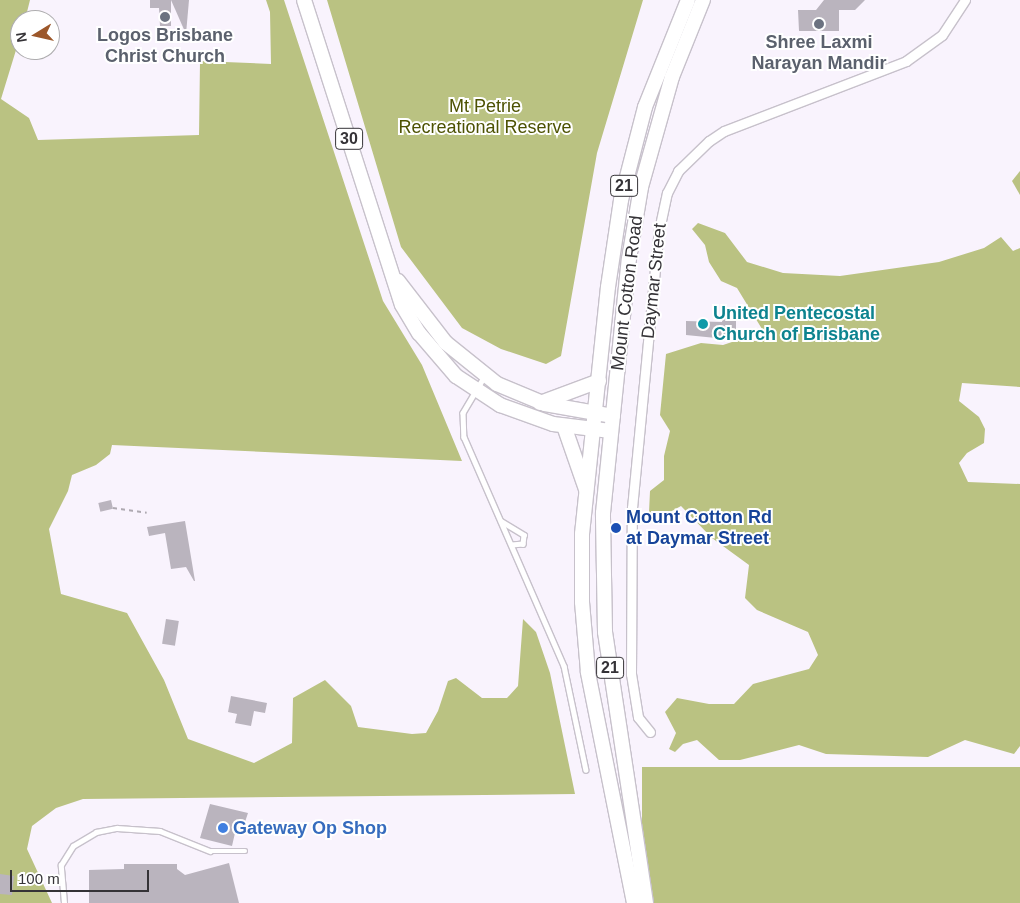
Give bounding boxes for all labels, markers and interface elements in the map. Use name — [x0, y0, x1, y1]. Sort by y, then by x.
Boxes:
north arrow — [10, 10, 60, 60]
marker: Logos Brisbane Christ Church — [159, 11, 171, 23]
marker: Shree Laxmi Narayan Mandir — [813, 18, 825, 30]
place label: Logos Brisbane Christ Church — [97, 25, 233, 68]
text: N — [12, 31, 30, 43]
place label: Shree Laxmi Narayan Mandir — [751, 32, 887, 74]
park label: Mt Petrie Recreational Reserve — [398, 96, 572, 138]
road number: 30 — [334, 126, 364, 152]
road number: 21 — [609, 172, 639, 200]
street label: Mount Cotton Road — [607, 214, 647, 372]
street label: Daymar Street — [637, 222, 671, 340]
place label: United Pentecostal Church of Brisbane — [713, 303, 880, 346]
marker: United Pentecostal Church of Brisbane — [697, 318, 709, 330]
place label: Mount Cotton Rd at Daymar Street — [626, 507, 772, 550]
marker: Mount Cotton Rd at Daymar Street — [610, 522, 622, 534]
road number: 21 — [595, 654, 625, 681]
place label: Gateway Op Shop — [233, 817, 387, 839]
marker: Gateway Op Shop — [217, 822, 229, 834]
scale bar — [12, 860, 151, 892]
text: 100 m — [18, 870, 60, 887]

